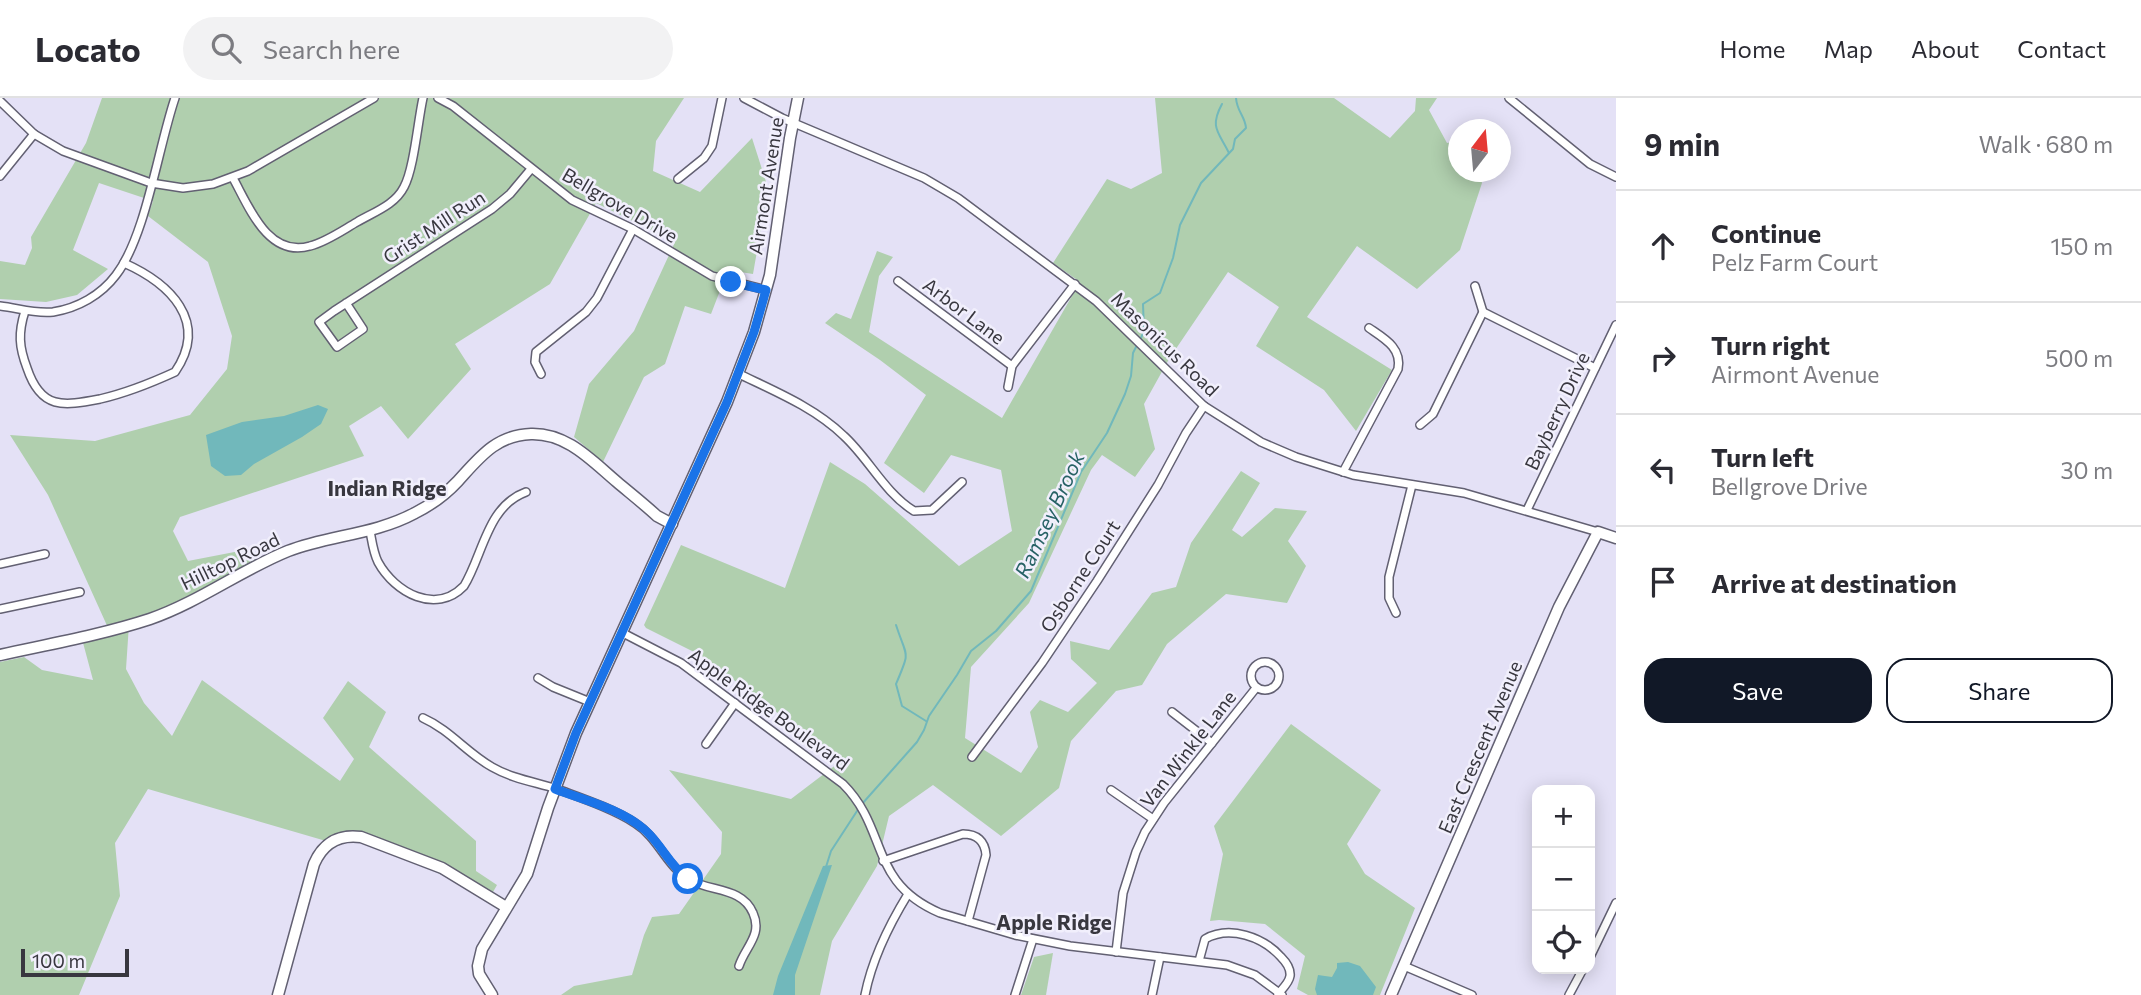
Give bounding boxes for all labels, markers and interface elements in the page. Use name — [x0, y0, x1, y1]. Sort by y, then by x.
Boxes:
search box — [183, 17, 673, 80]
text: Locato — [35, 28, 141, 69]
icon: search — [207, 29, 245, 67]
text: Search here — [263, 33, 400, 64]
text: Home — [1720, 34, 1786, 63]
text: Map — [1824, 34, 1873, 63]
text: About — [1911, 34, 1979, 63]
text: Contact — [2017, 34, 2106, 63]
street label: Airmont Avenue — [743, 115, 788, 256]
north arrow — [1448, 119, 1511, 182]
text: 9 min — [1644, 125, 1720, 162]
text: Walk · 680 m — [1979, 130, 2113, 158]
street label: Bellgrove Drive — [558, 162, 682, 247]
street label: Grist Mill Run — [378, 185, 489, 268]
text: Continue — [1711, 217, 1821, 248]
icon: ahead — [1644, 227, 1682, 265]
text: 150 m — [2050, 232, 2113, 260]
text: Pelz Farm Court — [1711, 248, 1878, 276]
route end — [715, 266, 746, 297]
street label: Arbor Lane — [919, 272, 1010, 349]
street label: Masonicus Road — [1107, 287, 1224, 401]
text: Turn right — [1711, 329, 1830, 360]
icon: right — [1644, 339, 1682, 377]
text: 500 m — [2045, 344, 2113, 372]
street label: Bayberry Drive — [1519, 348, 1594, 473]
text: Airmont Avenue — [1711, 360, 1879, 388]
text: Turn left — [1711, 441, 1814, 472]
water label: Ramsey Brook — [1008, 447, 1089, 582]
icon: left — [1644, 451, 1682, 489]
text: 30 m — [2060, 456, 2113, 484]
text: Bellgrove Drive — [1711, 472, 1868, 500]
district label: Indian Ridge — [327, 475, 447, 500]
street label: Osborne Court — [1035, 515, 1125, 636]
street label: Hilltop Road — [177, 527, 283, 594]
icon: arrive — [1644, 563, 1682, 601]
text: Arrive at destination — [1711, 567, 1957, 598]
street label: Apple Ridge Boulevard — [684, 643, 854, 775]
street label: East Crescent Avenue — [1433, 657, 1526, 837]
button: Save — [1644, 658, 1872, 723]
button: Share — [1886, 658, 2113, 723]
street label: Van Winkle Lane — [1135, 686, 1240, 812]
map controls — [1532, 785, 1595, 974]
button: + — [1532, 785, 1595, 848]
button: − — [1532, 848, 1595, 911]
route start — [672, 863, 703, 894]
district label: Apple Ridge — [996, 909, 1112, 934]
button: locate — [1532, 911, 1595, 974]
scale bar — [21, 946, 130, 978]
text: 100 m — [32, 949, 85, 972]

